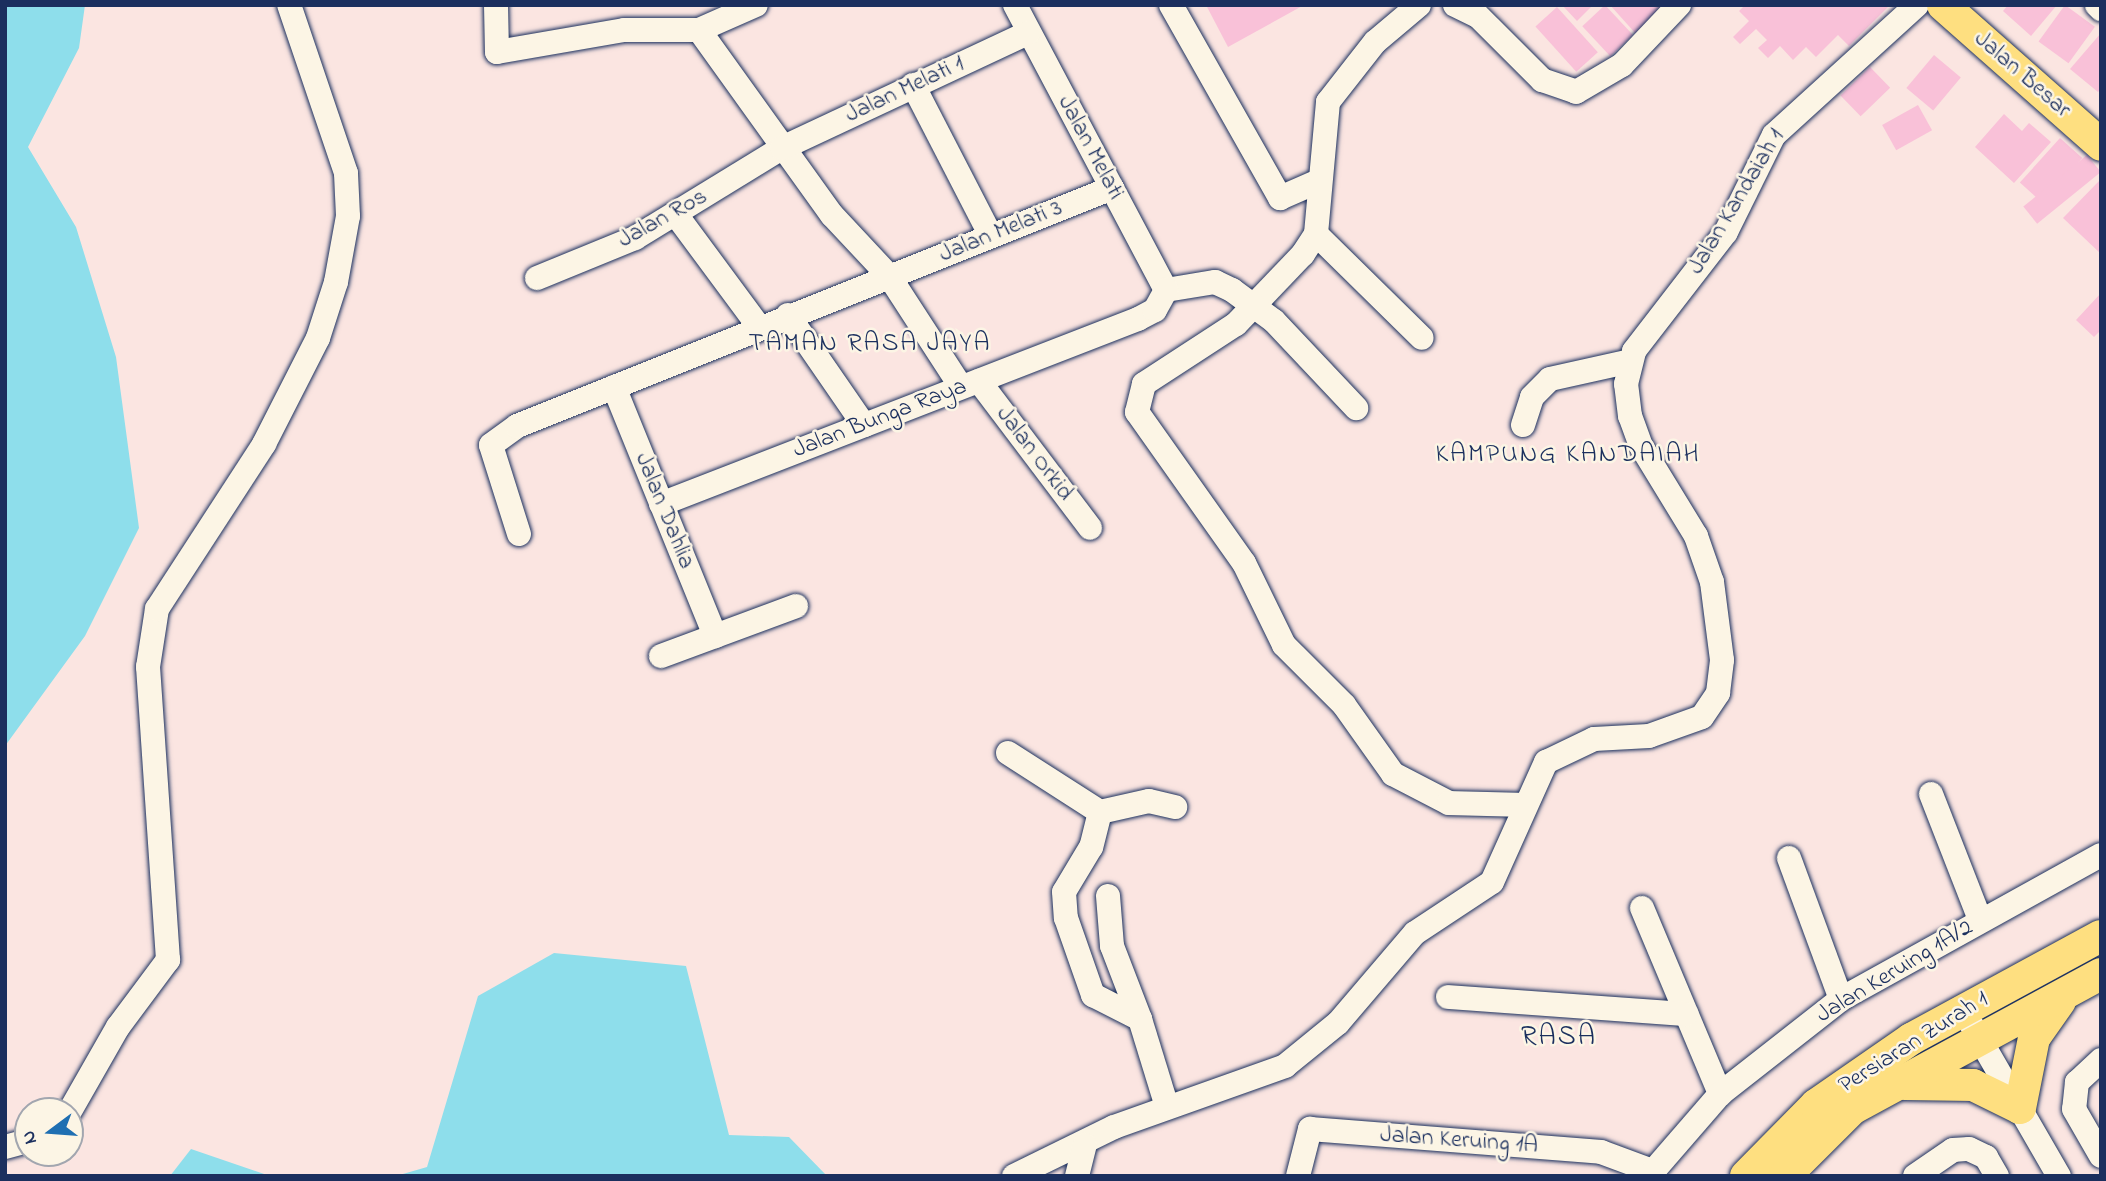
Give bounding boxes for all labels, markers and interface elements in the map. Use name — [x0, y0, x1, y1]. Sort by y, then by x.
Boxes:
street label: Jalan Besar — [1968, 25, 2076, 125]
street label: Jalan Melati 1 — [841, 50, 969, 130]
street label: Jalan Melati — [1050, 91, 1130, 205]
street label: Jalan Kandaiah 1 — [1682, 124, 1792, 280]
street label: Jalan Ros — [613, 183, 713, 255]
street label: Jalan Melati 3 — [935, 194, 1067, 270]
district label: TAMAN RASA JAYA — [750, 329, 990, 361]
street label: Jalan Bunga Raya — [789, 373, 971, 465]
street label: Jalan Orkid — [989, 401, 1079, 507]
district label: KAMPUNG KANDAIAH — [1437, 440, 1699, 472]
street label: Jalan Dahlia — [628, 449, 700, 573]
street label: Jalan Keruing 1A/2 — [1811, 914, 1979, 1030]
street label: Persiaran Zurah 1 — [1834, 985, 1994, 1101]
district label: RASA — [1522, 1021, 1596, 1055]
north arrow — [14, 1097, 84, 1167]
street label: Jalan Keruing 1A — [1379, 1121, 1539, 1161]
text: N — [16, 1127, 45, 1147]

